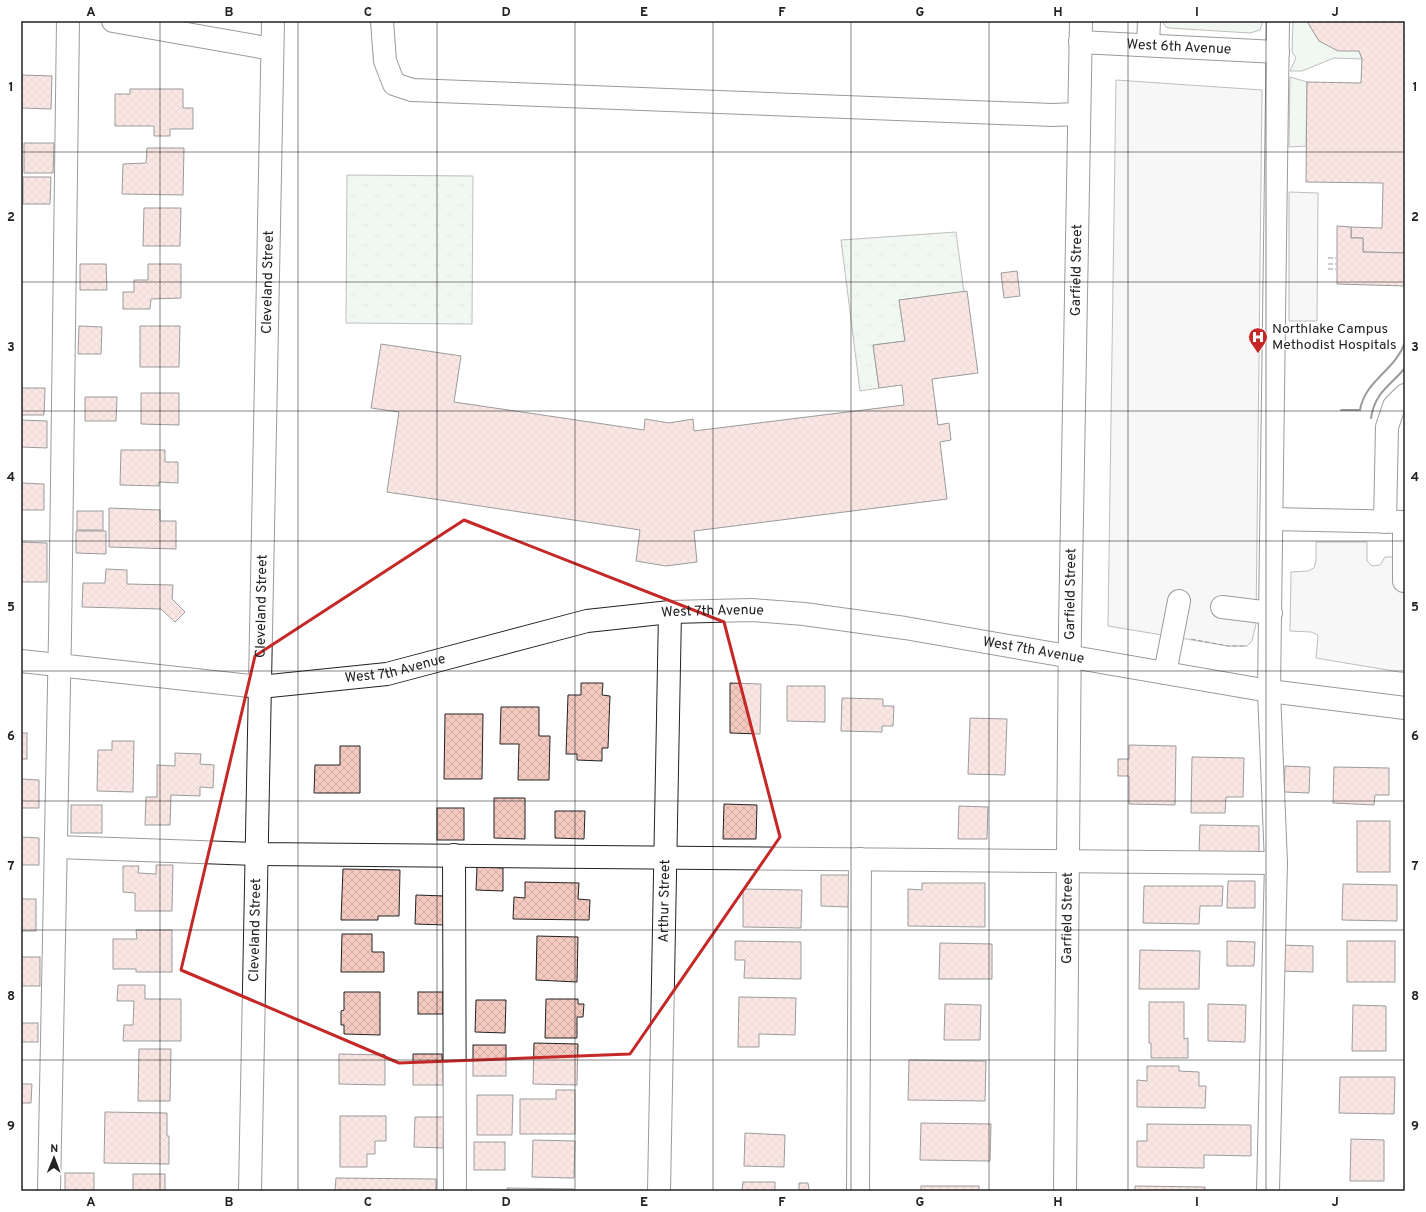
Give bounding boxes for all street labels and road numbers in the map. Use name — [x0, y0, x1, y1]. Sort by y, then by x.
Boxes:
street label: West 6th Avenue — [1126, 36, 1232, 58]
street label: Garfield Street — [1067, 224, 1086, 316]
street label: Cleveland Street — [258, 230, 277, 334]
street label: Garfield Street — [1061, 548, 1080, 640]
street label: Cleveland Street — [252, 554, 271, 658]
street label: West 7th Avenue — [660, 601, 765, 621]
street label: West 7th Avenue — [981, 633, 1086, 667]
street label: West 7th Avenue — [344, 650, 447, 687]
street label: Arthur Street — [655, 859, 674, 943]
street label: Garfield Street — [1059, 872, 1076, 964]
street label: Cleveland Street — [246, 878, 265, 982]

